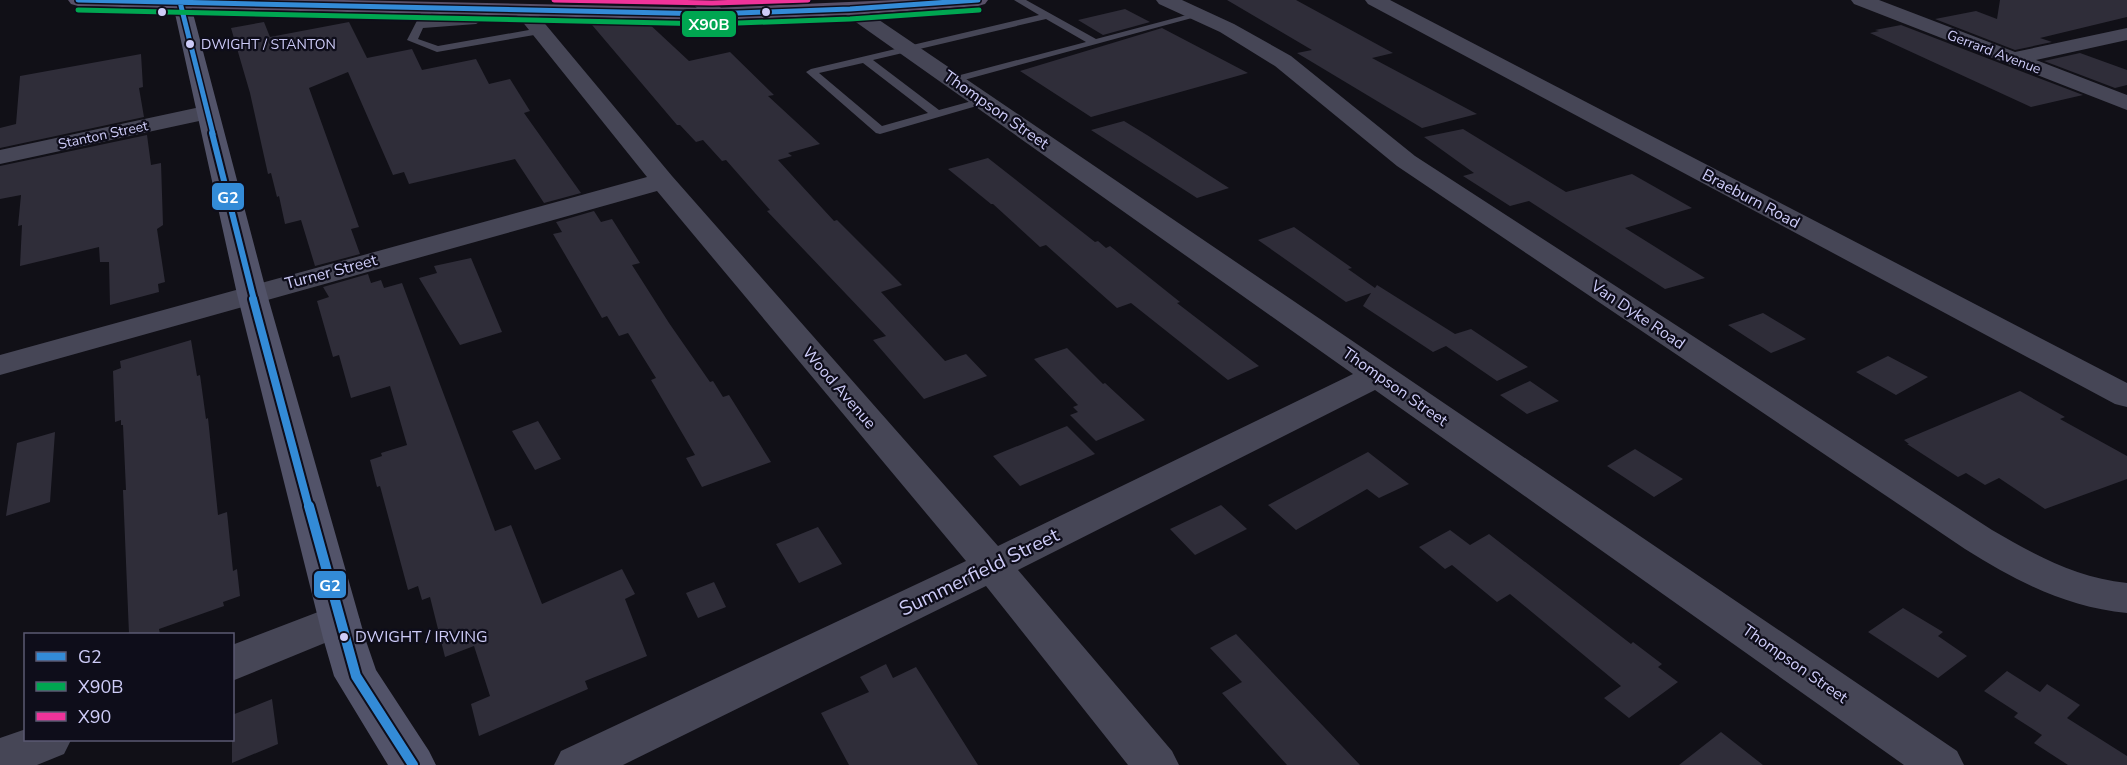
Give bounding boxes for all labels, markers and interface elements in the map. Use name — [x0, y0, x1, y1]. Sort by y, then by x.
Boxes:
unlabelled marker — [156, 6, 168, 18]
unlabelled marker — [760, 6, 772, 18]
line badge: X90B — [681, 10, 737, 38]
text: X90B — [688, 14, 729, 36]
street label: Gerrard Avenue — [1944, 25, 2044, 79]
place label: DWIGHT / STANTON — [201, 35, 336, 54]
marker: DWIGHT / STANTON — [184, 38, 196, 50]
street label: Thompson Street — [939, 65, 1053, 155]
street label: Stanton Street — [56, 116, 150, 154]
street label: Braeburn Road — [1698, 164, 1804, 234]
line badge: G2 — [211, 182, 245, 211]
text: G2 — [217, 187, 239, 209]
street label: Turner Street — [283, 249, 380, 295]
street label: Van Dyke Road — [1586, 275, 1690, 355]
street label: Wood Avenue — [797, 342, 881, 434]
street label: Thompson Street — [1338, 342, 1452, 432]
street label: Summerfield Street — [894, 521, 1064, 623]
line badge: G2 — [313, 570, 347, 599]
text: G2 — [319, 575, 341, 597]
street label: Thompson Street — [1738, 619, 1852, 709]
place label: DWIGHT / IRVING — [355, 626, 488, 648]
marker: DWIGHT / IRVING — [338, 631, 350, 643]
legend — [24, 633, 234, 741]
text: G2 — [78, 645, 102, 669]
text: X90B — [78, 675, 123, 699]
text: X90 — [78, 705, 111, 729]

